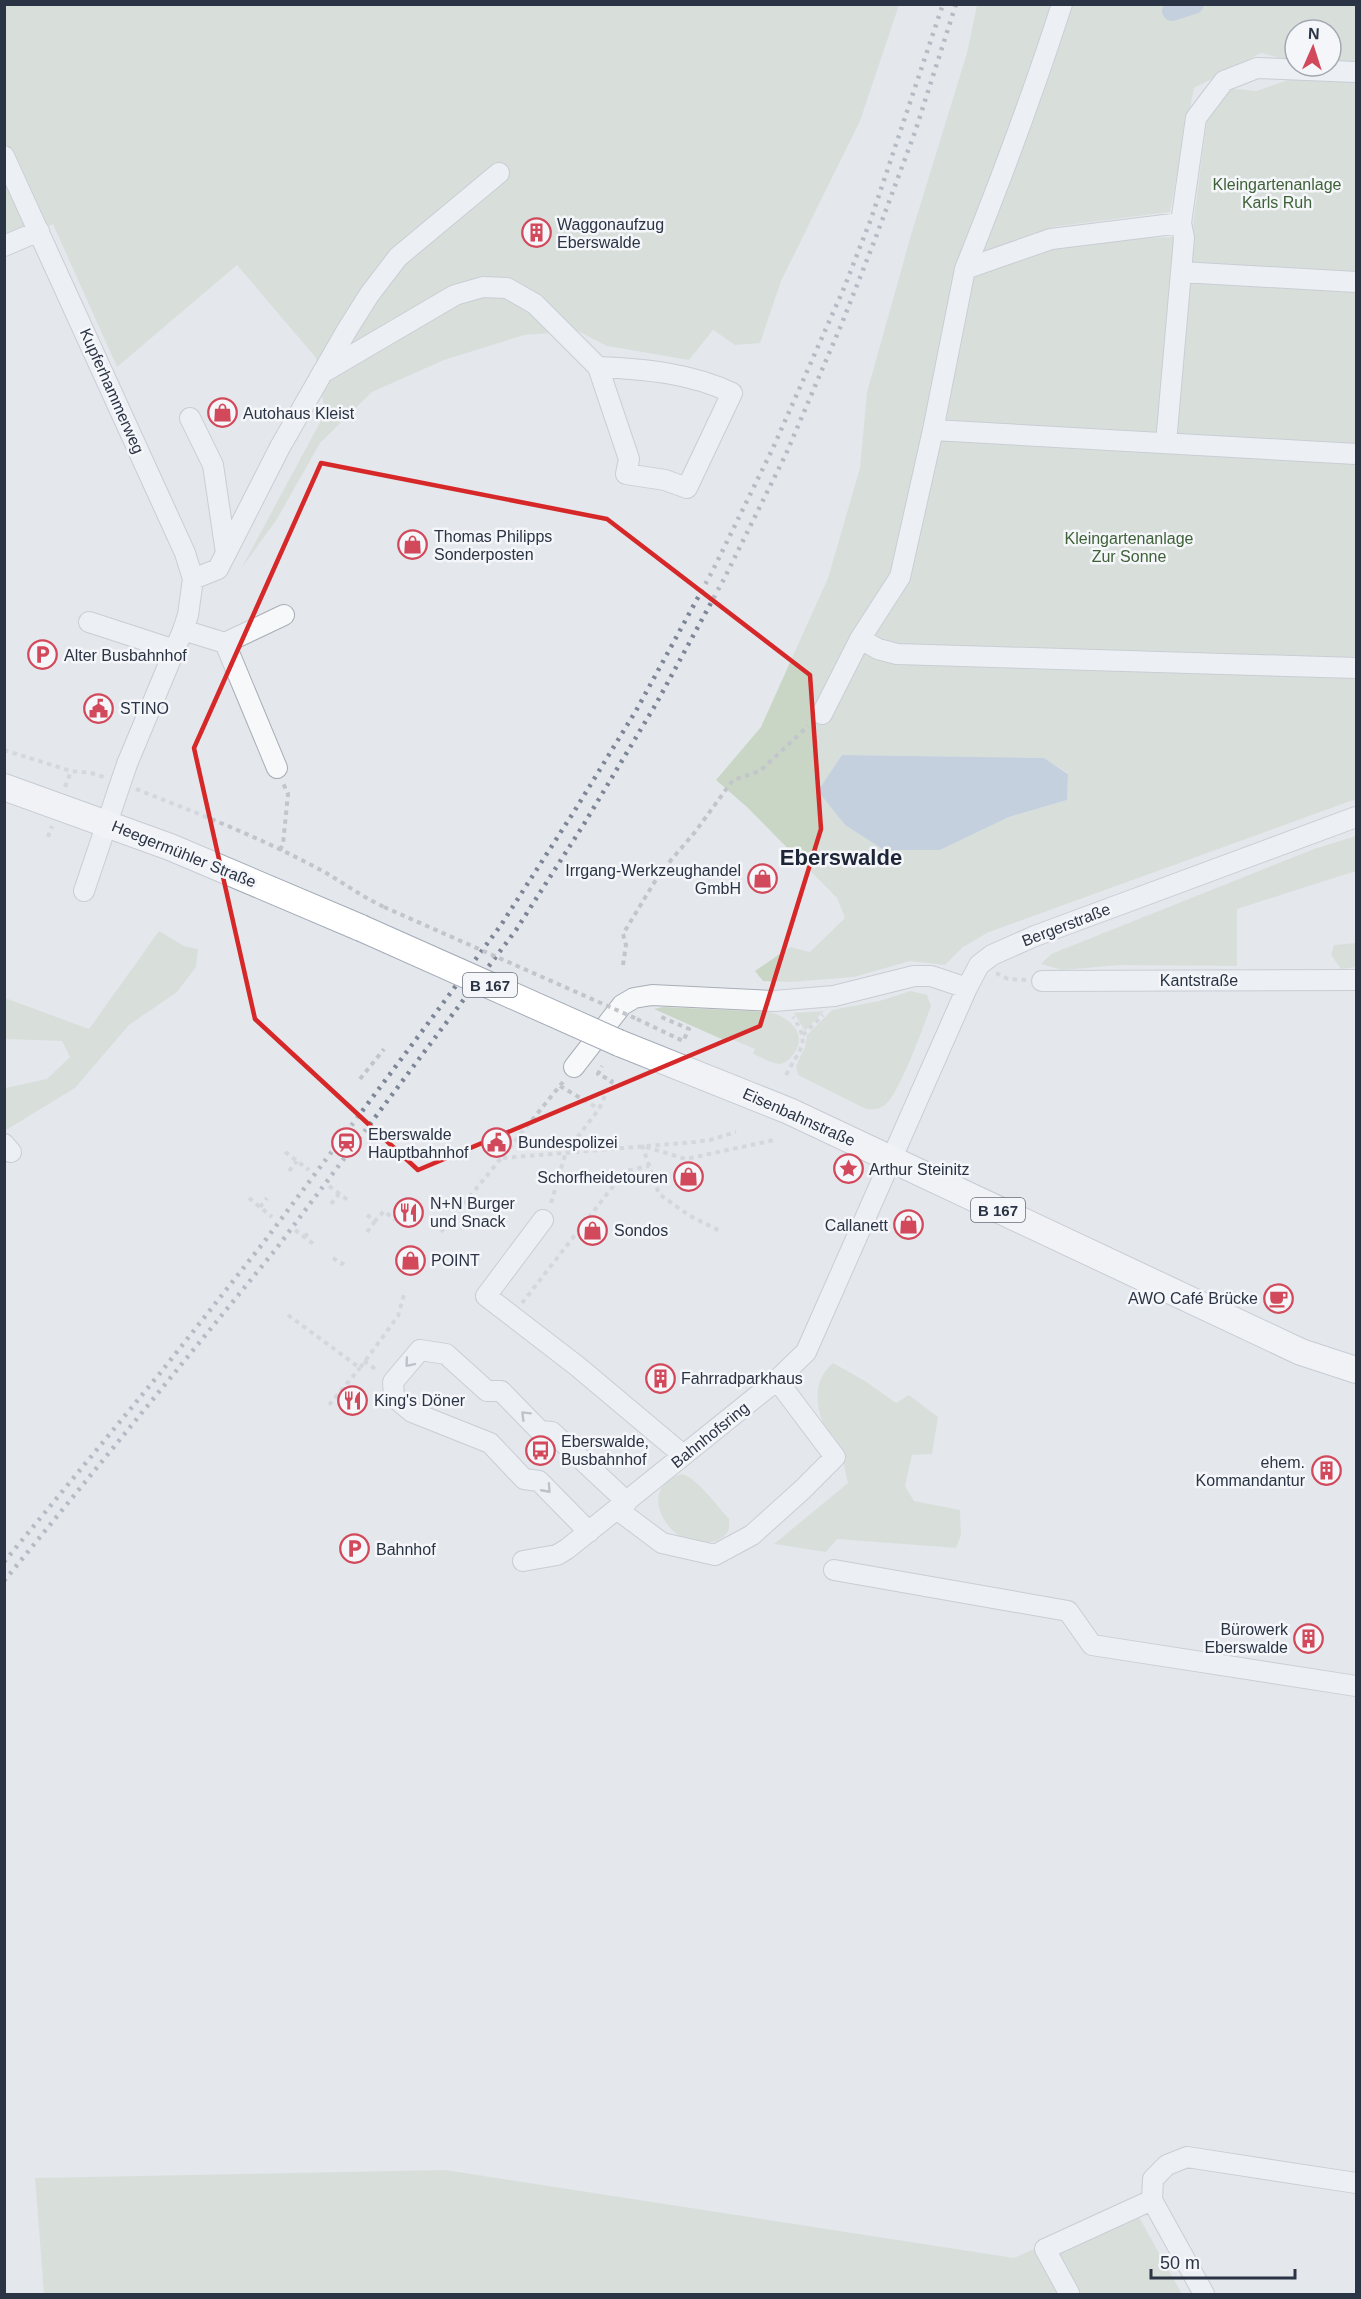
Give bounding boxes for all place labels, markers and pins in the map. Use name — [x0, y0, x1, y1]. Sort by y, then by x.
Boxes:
place label: Waggonaufzug Eberswalde — [557, 216, 664, 251]
building icon: Waggonaufzug Eberswalde — [520, 217, 552, 249]
shop icon: Autohaus Kleist — [206, 397, 238, 429]
place label: Autohaus Kleist — [243, 405, 355, 422]
place label: Thomas Philipps Sonderposten — [434, 528, 552, 563]
shop icon: Thomas Philipps Sonderposten — [397, 529, 429, 561]
parking icon: Alter Busbahnhof — [27, 639, 59, 671]
place label: Alter Busbahnhof — [64, 647, 187, 664]
public building icon: STINO — [83, 692, 115, 724]
place label: STINO — [120, 700, 169, 717]
place label: Irrgang-Werkzeughandel GmbH — [565, 862, 741, 897]
shop icon: Irrgang-Werkzeughandel GmbH — [746, 863, 778, 895]
place label: Eberswalde Hauptbahnhof — [368, 1126, 469, 1161]
public building icon: Bundespolizei — [481, 1126, 513, 1158]
station icon: Eberswalde Hauptbahnhof — [331, 1127, 363, 1159]
place label: Bundespolizei — [518, 1134, 618, 1151]
place icon: Arthur Steinitz — [832, 1153, 864, 1185]
shop icon: Schorfheidetouren — [673, 1161, 705, 1193]
place label: Arthur Steinitz — [869, 1161, 969, 1178]
place label: Schorfheidetouren — [537, 1169, 668, 1186]
place label: N+N Burger und Snack — [430, 1195, 516, 1230]
restaurant icon: N+N Burger und Snack — [393, 1196, 425, 1228]
shop icon: Callanett — [893, 1209, 925, 1241]
shop icon: Sondos — [577, 1214, 609, 1246]
place label: Callanett — [825, 1217, 889, 1234]
place label: Sondos — [614, 1222, 668, 1239]
shop icon: POINT — [394, 1244, 426, 1276]
place label: POINT — [431, 1252, 480, 1269]
cafe icon: AWO Café Brücke — [1263, 1282, 1295, 1314]
place label: AWO Café Brücke — [1128, 1290, 1258, 1307]
building icon: Fahrradparkhaus — [644, 1362, 676, 1394]
place label: Fahrradparkhaus — [681, 1370, 803, 1387]
restaurant icon: King's Döner — [337, 1384, 369, 1416]
place label: King's Döner — [374, 1392, 466, 1409]
place label: Eberswalde, Busbahnhof — [561, 1433, 649, 1468]
bus stop icon: Eberswalde, Busbahnhof — [524, 1434, 556, 1466]
place label: ehem. Kommandantur — [1196, 1454, 1306, 1489]
building icon: ehem. Kommandantur — [1310, 1455, 1342, 1487]
parking icon: Bahnhof — [339, 1533, 371, 1565]
place label: Bahnhof — [376, 1541, 436, 1558]
place label: Bürowerk Eberswalde — [1204, 1621, 1289, 1656]
building icon: Bürowerk Eberswalde — [1293, 1622, 1325, 1654]

